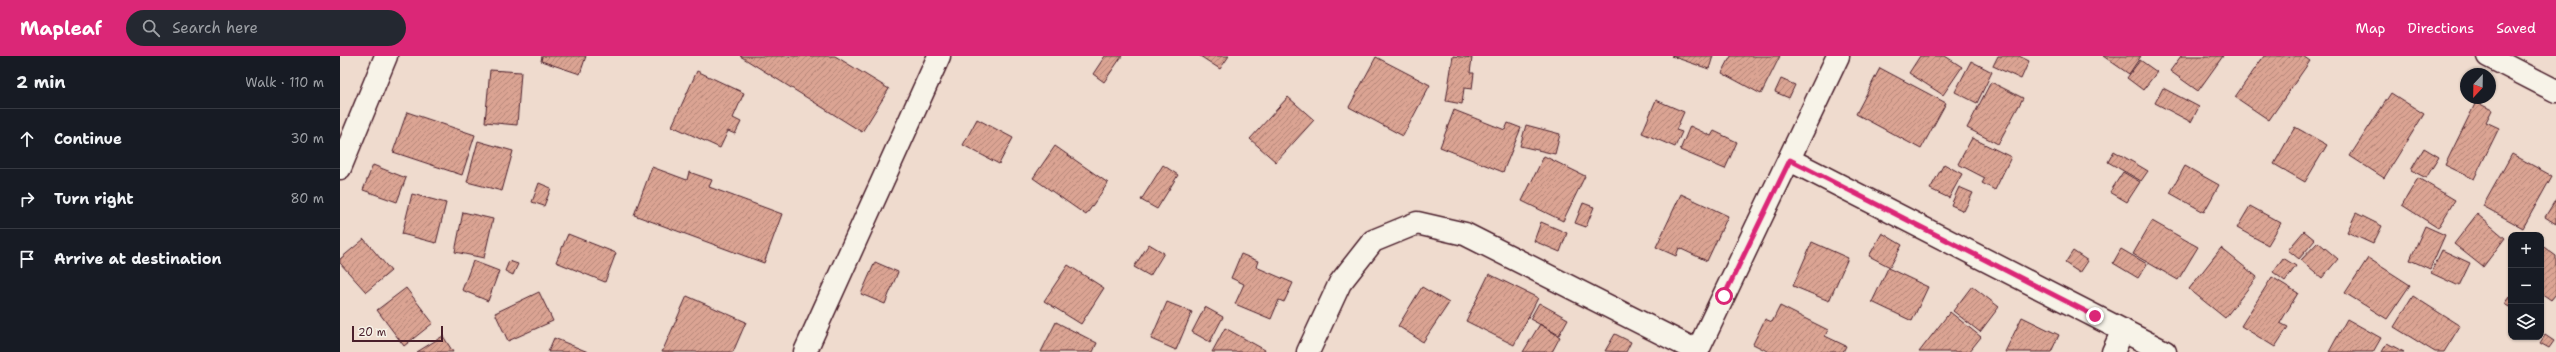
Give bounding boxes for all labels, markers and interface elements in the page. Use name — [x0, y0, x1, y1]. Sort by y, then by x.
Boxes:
search box — [126, 10, 406, 46]
text: Mapleaf — [20, 16, 102, 41]
icon: search — [140, 17, 162, 39]
text: Search here — [172, 18, 258, 38]
text: Map — [2356, 19, 2386, 37]
text: Directions — [2408, 19, 2474, 37]
text: Saved — [2496, 19, 2536, 37]
north arrow — [2460, 68, 2496, 104]
text: 2 min — [16, 71, 66, 93]
text: Walk · 110 m — [245, 74, 324, 91]
icon: ahead — [16, 128, 38, 150]
text: Continue — [54, 129, 122, 149]
text: 30 m — [290, 130, 324, 147]
icon: right — [16, 188, 38, 210]
text: Turn right — [54, 189, 134, 209]
text: 80 m — [290, 190, 324, 207]
map controls — [2508, 232, 2544, 340]
button: + — [2508, 232, 2544, 268]
icon: arrive — [16, 248, 38, 270]
text: Arrive at destination — [54, 249, 222, 269]
button: − — [2508, 268, 2544, 304]
route start — [1715, 287, 1733, 305]
button: layers — [2508, 304, 2544, 340]
route end — [2086, 307, 2104, 325]
scale bar — [352, 324, 443, 343]
text: 20 m — [358, 325, 386, 340]

